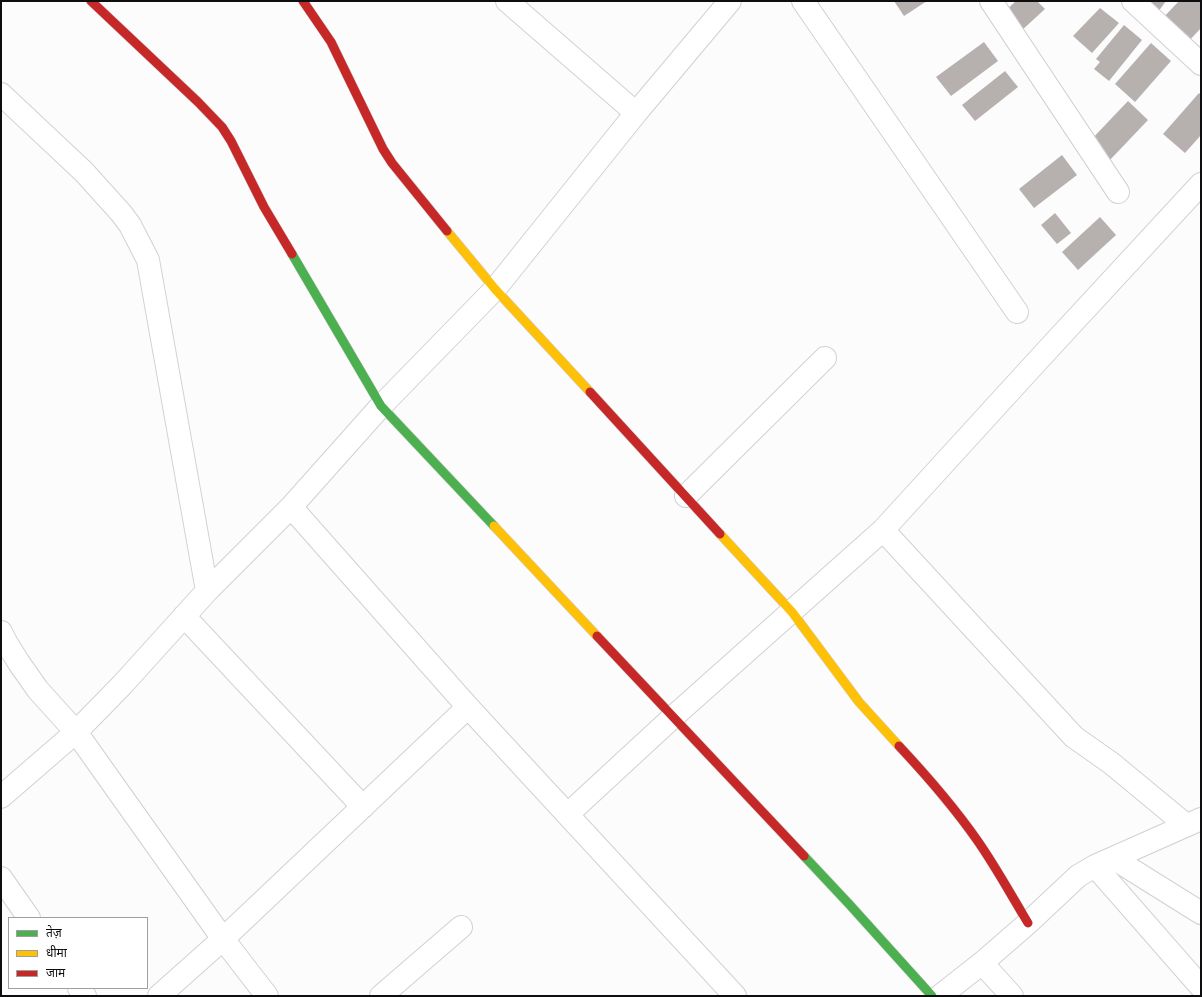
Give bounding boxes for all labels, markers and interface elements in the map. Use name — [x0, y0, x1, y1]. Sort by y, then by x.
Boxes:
legend — [8, 917, 148, 989]
text: तेज़ — [46, 925, 62, 941]
text: धीमा — [46, 945, 67, 961]
text: जाम — [46, 965, 65, 981]

